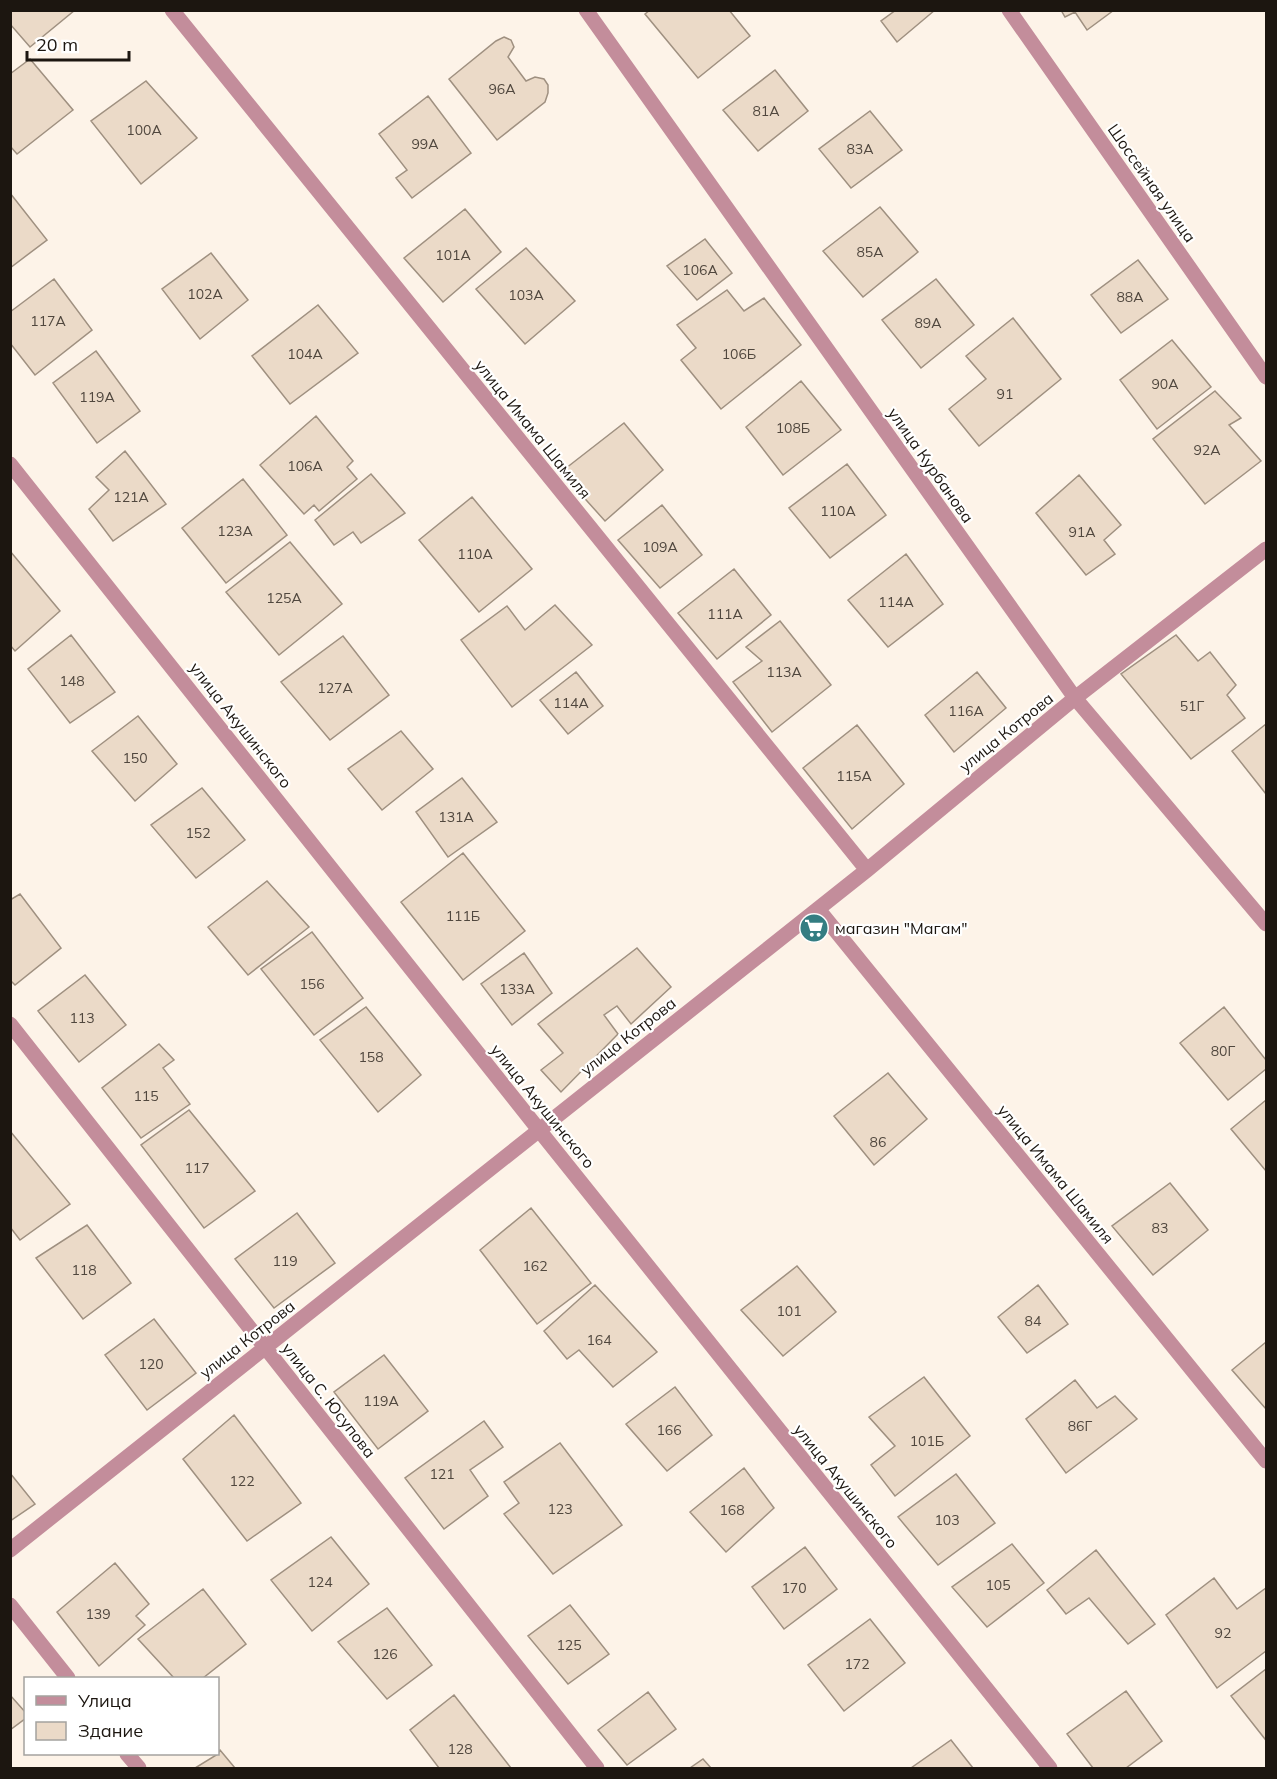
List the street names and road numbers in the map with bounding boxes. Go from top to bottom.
street label: Шоссейная улица [1104,120,1200,246]
street label: улица Имама Шамиля [471,355,595,503]
street label: улица Курбанова [884,404,978,526]
street label: улица Акушинского [186,658,296,792]
street label: улица Котрова [955,688,1057,776]
street label: улица Котрова [576,993,680,1079]
street label: улица Акушинского [487,1040,599,1172]
street label: улица Имама Шамиля [994,1100,1118,1248]
street label: улица Котрова [195,1296,299,1382]
street label: улица С. Юсупова [278,1338,380,1462]
street label: улица Акушинского [790,1420,902,1552]

